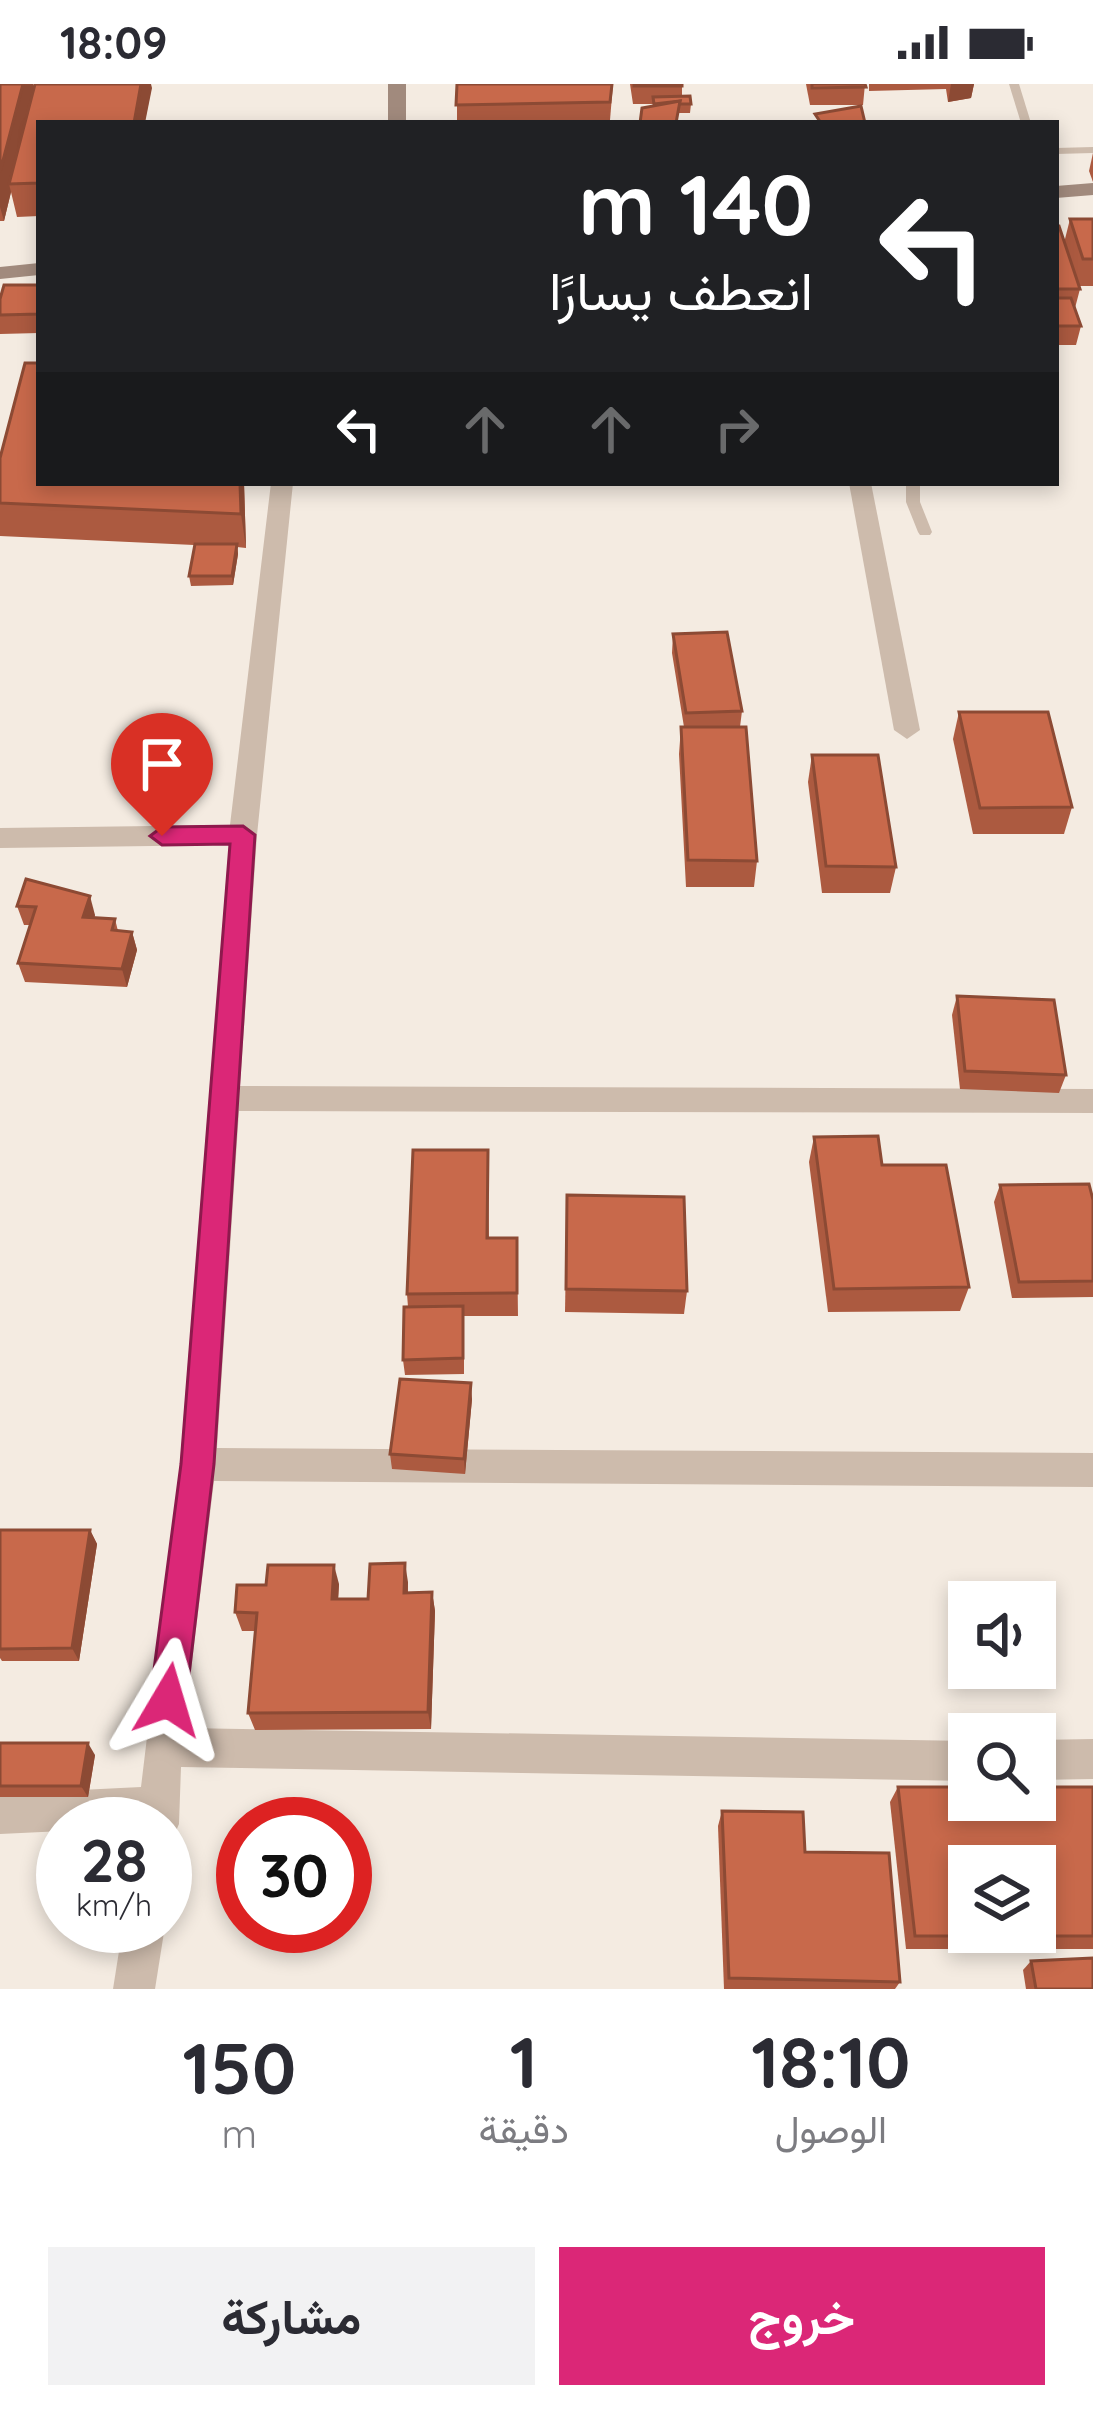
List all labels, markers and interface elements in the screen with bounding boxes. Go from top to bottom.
text: 18:09 [60,14,168,70]
text: 140 m [578,151,813,256]
icon: left [855,168,1011,324]
text: انعطف يسارًا [549,256,813,324]
icon: left [326,396,392,462]
icon: ahead [452,396,518,462]
icon: ahead [578,396,644,462]
icon: right [704,396,770,462]
pin [111,713,213,836]
icon: arrive [129,731,195,797]
map controls [948,1581,1056,1953]
button: sound [948,1581,1056,1689]
position arrow [105,1637,231,1763]
button: search [948,1713,1056,1821]
speed limit sign: 30 [216,1797,372,1953]
text: 28 [80,1822,148,1897]
button: layers [948,1845,1056,1953]
text: km/h [76,1886,152,1924]
text: 1 [510,2016,538,2106]
text: 18:10 [751,2016,911,2106]
text: 150 [182,2022,296,2112]
text: دقيقة [479,2104,569,2153]
text: الوصول [775,2104,887,2153]
text: m [221,2109,257,2158]
button: مشاركة [48,2247,535,2385]
button: خروج [559,2247,1045,2385]

